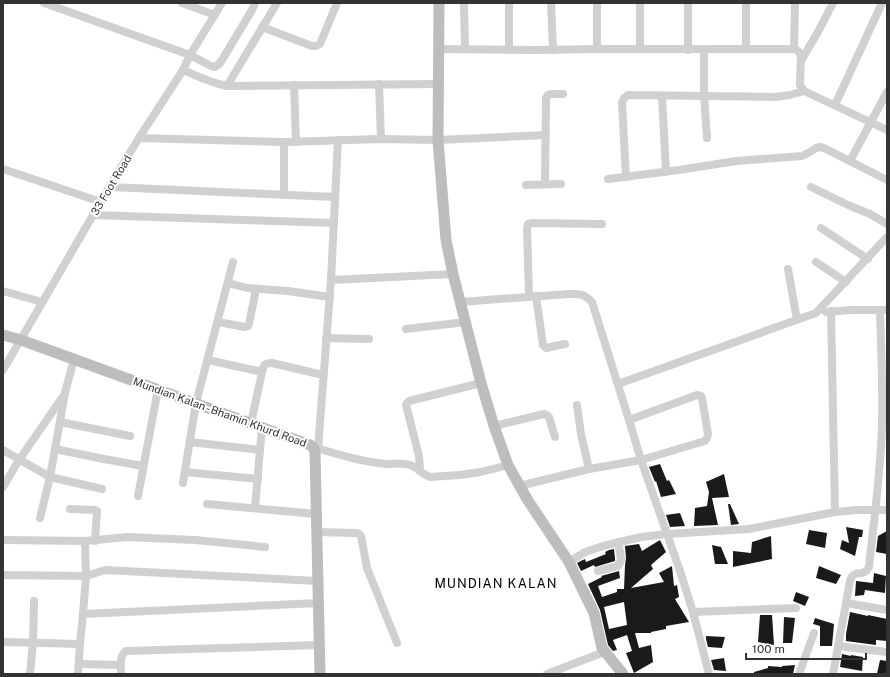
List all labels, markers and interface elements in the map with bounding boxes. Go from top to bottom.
street label: 33 Foot Road [88,153,134,217]
street label: Mundian Kalan - Bhamin Khurd Road [132,375,308,449]
district label: MUNDIAN KALAN [434,576,558,591]
scale bar [746,635,866,661]
text: 100 m [752,642,785,656]

